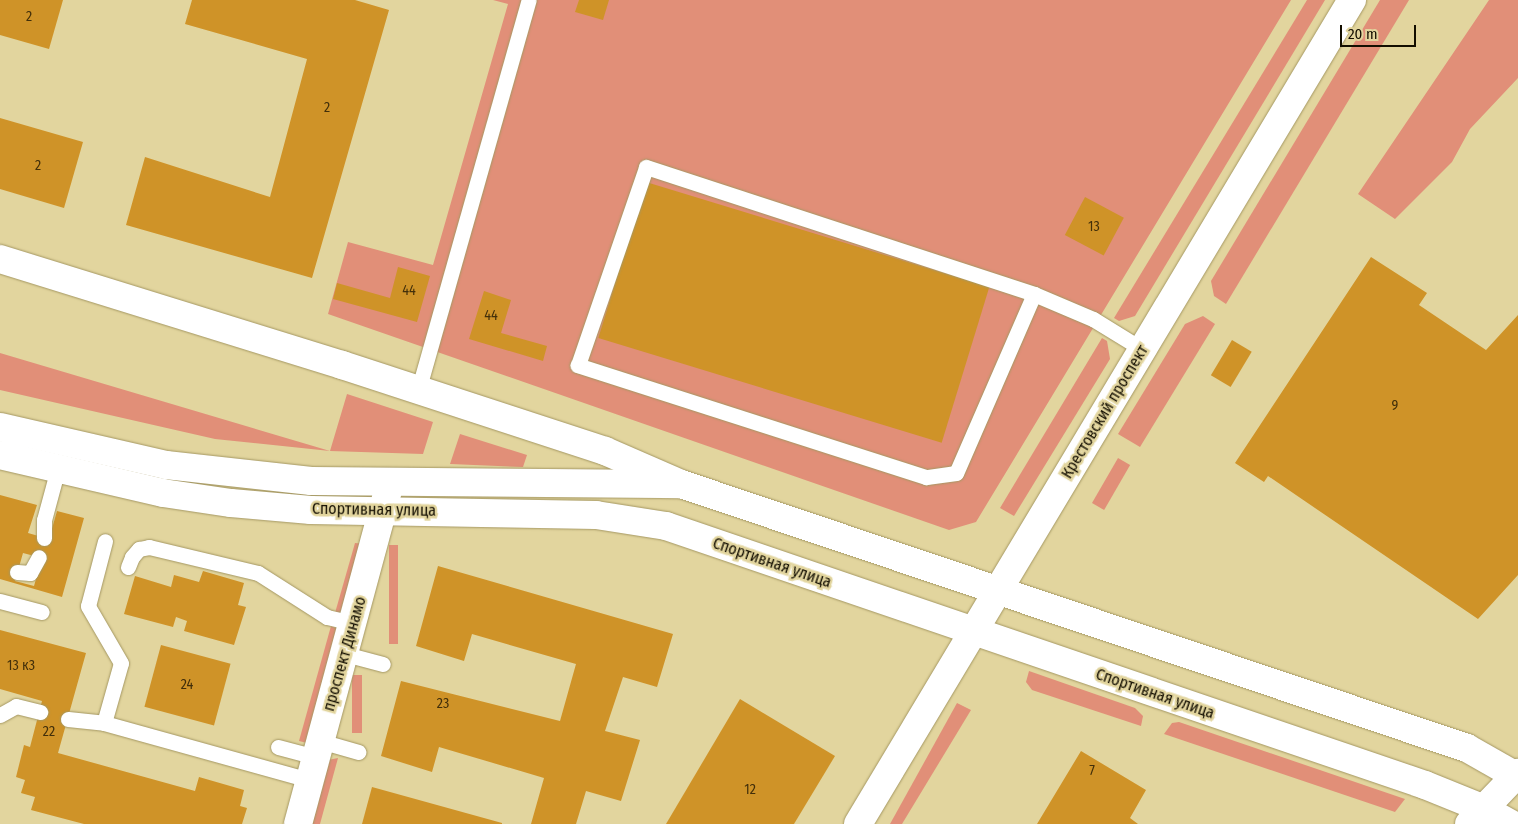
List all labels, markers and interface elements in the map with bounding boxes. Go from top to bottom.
house number: 2 [26,9,32,25]
scale bar [1343,15,1419,47]
text: 20 m [1348,25,1378,43]
house number: 2 [324,100,330,116]
house number: 2 [35,158,41,174]
house number: 13 [1088,219,1100,235]
house number: 44 [402,283,416,299]
house number: 44 [484,308,498,324]
street label: Крестовский проспект [1058,342,1152,482]
house number: 9 [1392,398,1398,414]
street label: Спортивная улица [312,499,436,521]
street label: Спортивная улица [710,534,834,592]
street label: проспект Динамо [319,594,371,714]
house number: 13 к3 [7,658,35,674]
street label: Спортивная улица [1093,665,1217,723]
house number: 24 [181,677,193,693]
house number: 23 [437,696,449,712]
house number: 22 [43,724,55,740]
house number: 7 [1089,763,1095,779]
house number: 12 [744,782,756,798]

